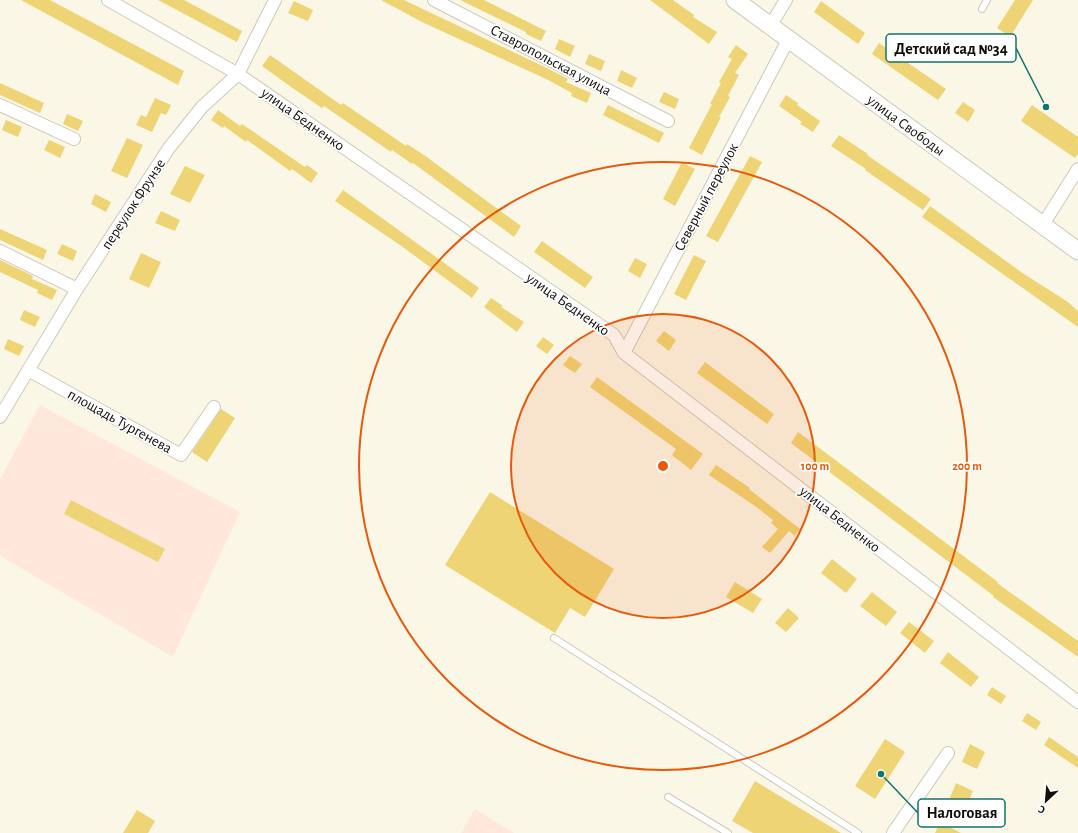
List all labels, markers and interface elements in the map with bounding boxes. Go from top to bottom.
street label: Ставропольская улица [488,22,614,99]
callout: Детский сад №34 [886,34,1016,62]
text: Детский сад №34 [894,41,1008,57]
street label: улица Бедненко [258,85,347,154]
street label: улица Свободы [863,92,947,159]
street label: Северный переулок [672,141,741,254]
street label: переулок Фрунзе [99,156,168,252]
street label: улица Бедненко [523,270,612,339]
street label: площадь Тургенева [65,387,174,456]
centre of rings [656,459,670,473]
text: 100 m [801,460,829,472]
text: 200 m [952,460,982,472]
street label: улица Бедненко [796,483,883,555]
north arrow [1026,781,1066,821]
callout: Налоговая [918,799,1005,827]
text: С [1037,803,1047,816]
text: Налоговая [927,805,997,821]

